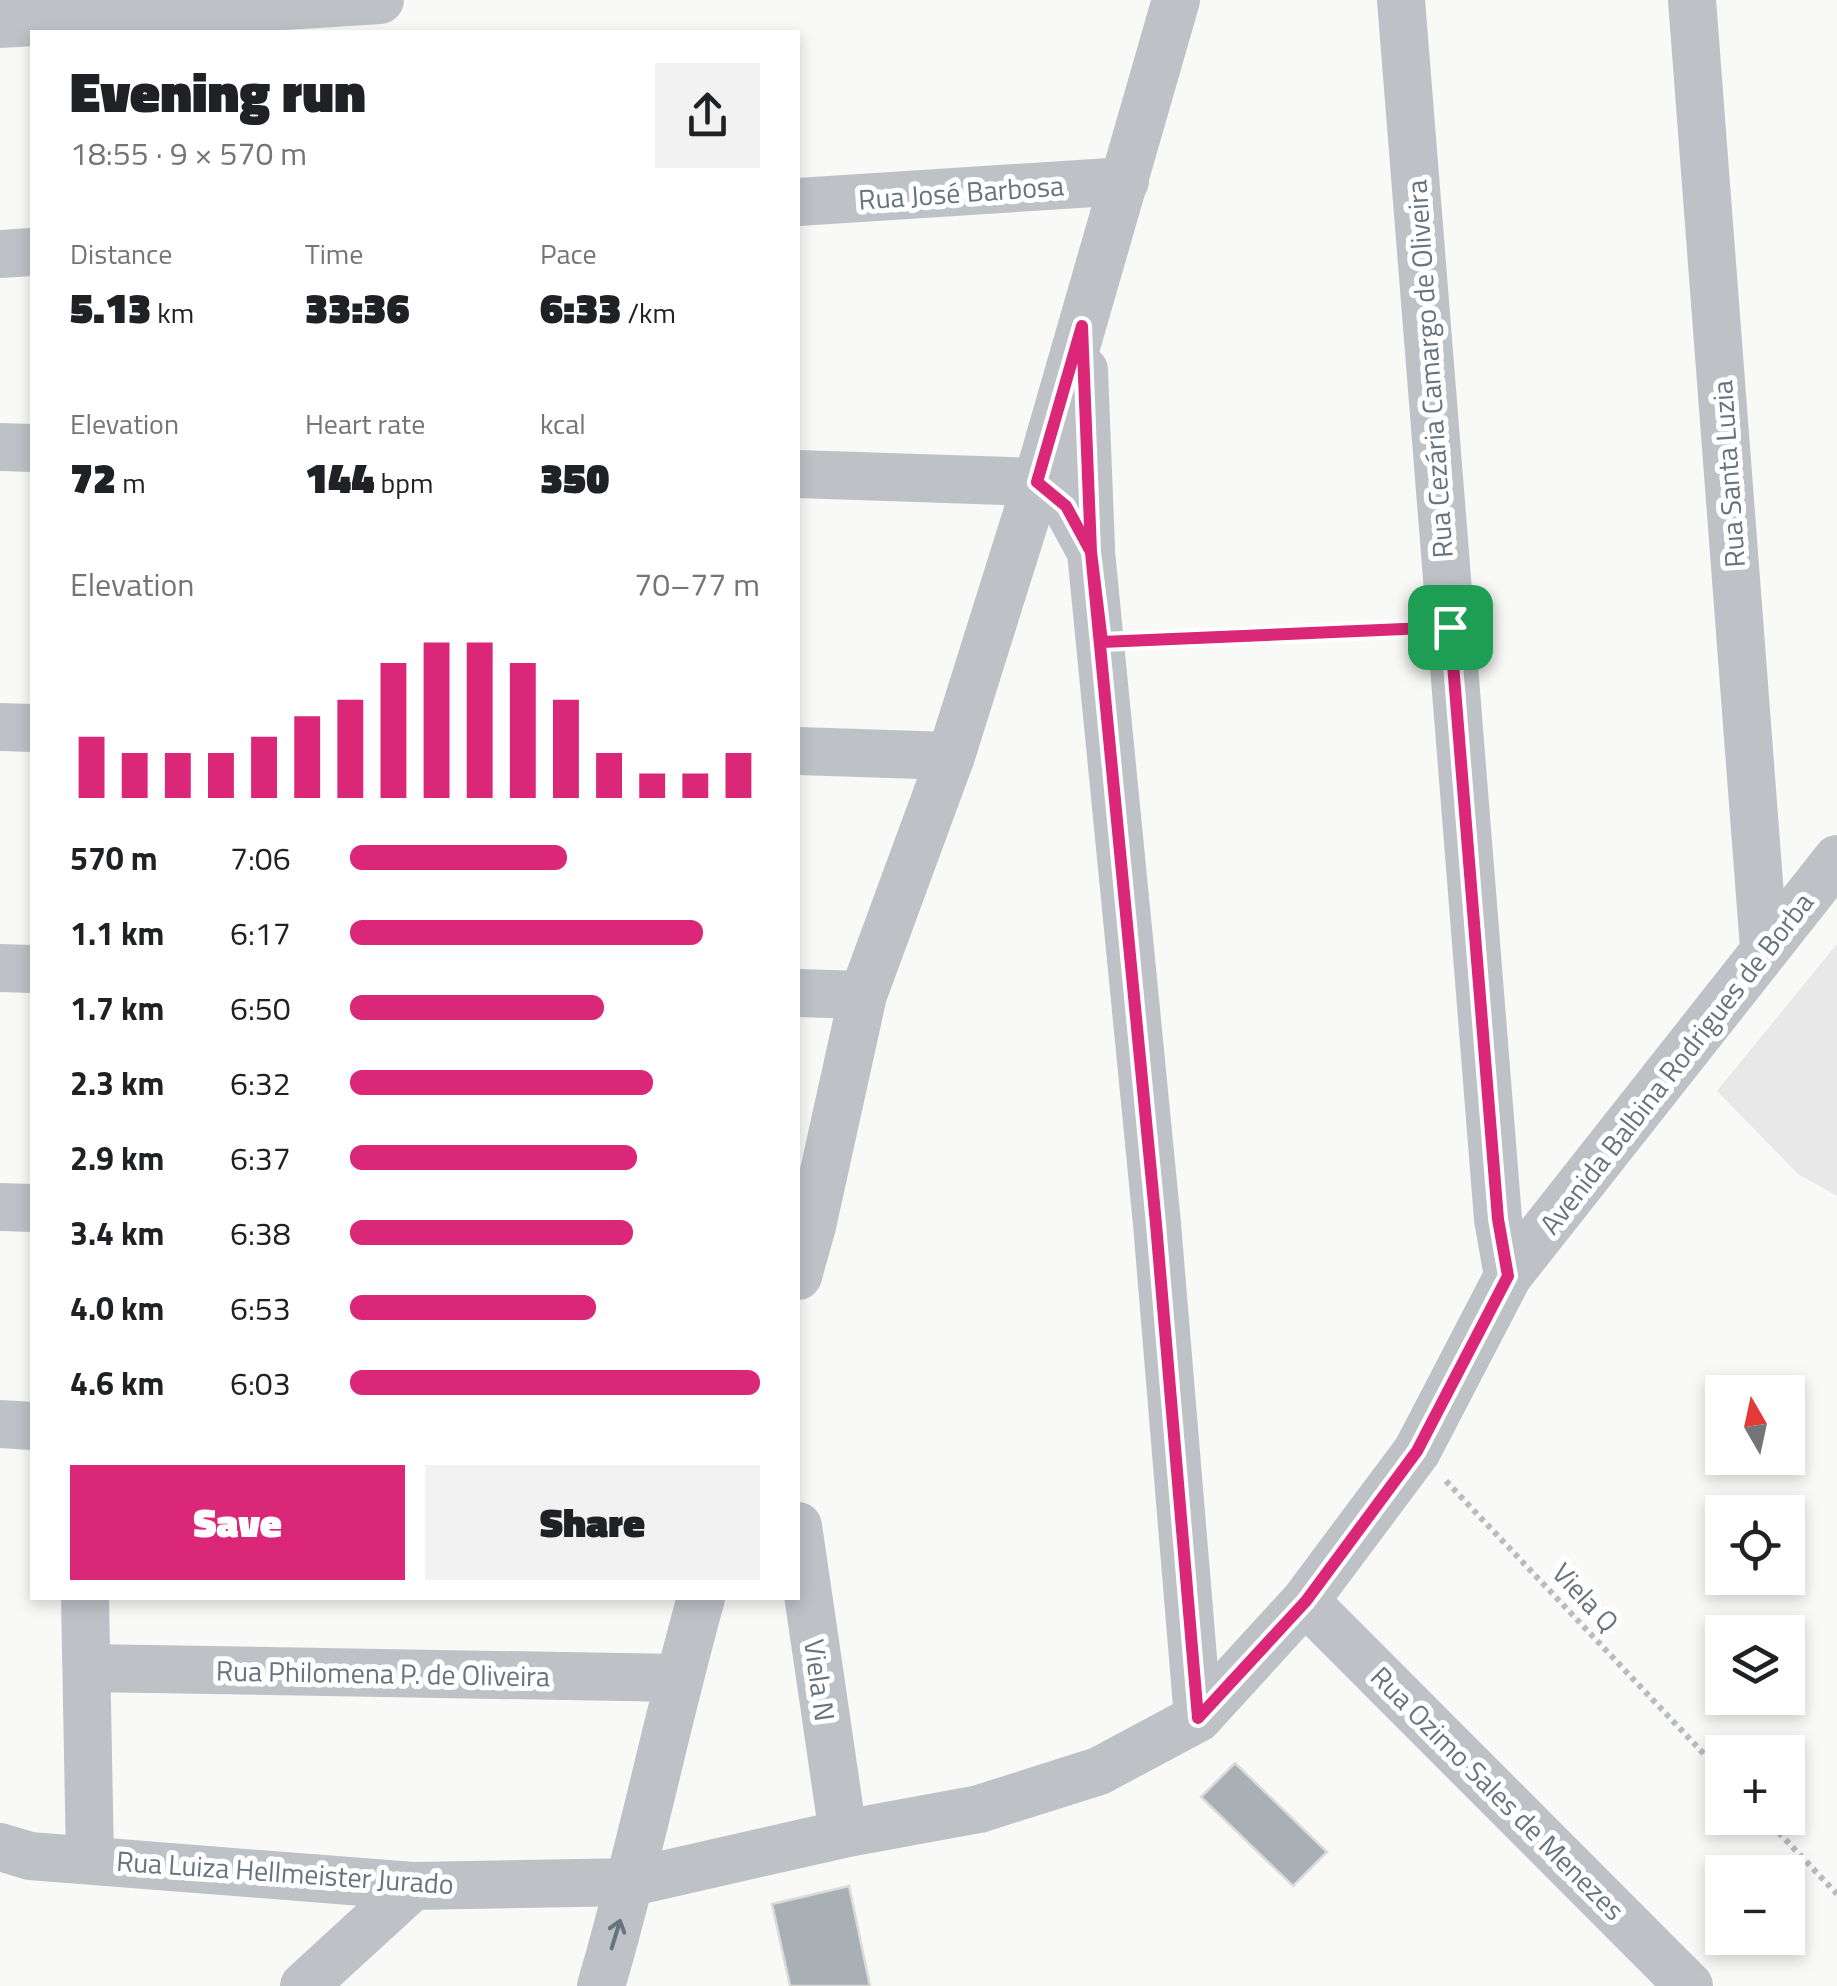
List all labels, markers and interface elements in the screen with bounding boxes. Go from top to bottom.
text: Evening run [70,50,366,133]
button: share [655,63,760,168]
text: 18:55 · 9 × 570 m [70,129,307,177]
street label: Rua José Barbosa [857,163,1065,221]
street label: Rua Cezária Camargo de Oliveira [1394,178,1464,560]
text: Distance [70,232,172,275]
text: Time [305,232,363,275]
text: Pace [540,232,597,275]
text: 5.13 [70,275,151,339]
text: 33:36 [305,275,410,339]
text: 6:33 [540,275,621,339]
text: km [151,291,194,334]
text: /km [621,291,676,334]
street label: Rua Santa Luzia [1700,379,1756,569]
text: Elevation [70,402,179,445]
text: Heart rate [305,402,425,445]
text: kcal [540,402,586,445]
text: 72 [70,445,116,509]
text: 144 [305,445,374,509]
text: 350 [540,445,609,509]
text: m [116,461,146,504]
text: bpm [374,461,433,504]
text: Elevation [70,560,194,608]
text: 70–77 m [634,560,760,608]
pin [1408,585,1493,670]
icon: arrive [1423,600,1478,655]
text: 570 m [70,834,158,882]
text: 7:06 [230,834,291,882]
street label: Avenida Balbina Rodrigues de Borba [1528,883,1824,1243]
text: 1.1 km [70,909,164,957]
text: 6:17 [230,909,291,957]
text: 1.7 km [70,984,164,1032]
text: 6:50 [230,984,291,1032]
text: 2.3 km [70,1059,164,1107]
text: 6:32 [230,1059,291,1107]
text: 2.9 km [70,1134,164,1182]
text: 6:37 [230,1134,291,1182]
text: 3.4 km [70,1209,164,1257]
text: 6:38 [230,1209,291,1257]
text: 4.0 km [70,1284,164,1332]
text: 6:53 [230,1284,291,1332]
text: 4.6 km [70,1359,164,1407]
text: 6:03 [230,1359,291,1407]
north arrow [1705,1375,1805,1475]
map controls [1705,1375,1805,1955]
button: Save [70,1465,405,1580]
button: Share [425,1465,760,1580]
button: locate [1705,1495,1805,1595]
street label: Viela Q [1542,1552,1630,1642]
button: layers [1705,1615,1805,1715]
street label: Viela N [793,1636,847,1724]
street label: Rua Philomena P. de Oliveira [216,1649,550,1697]
street label: Rua Ozimo Sales de Menezes [1361,1656,1635,1930]
button: + [1705,1735,1805,1835]
street label: Rua Luiza Hellmeister Jurado [115,1839,455,1905]
button: − [1705,1855,1805,1955]
one-way arrow [608,1919,626,1950]

